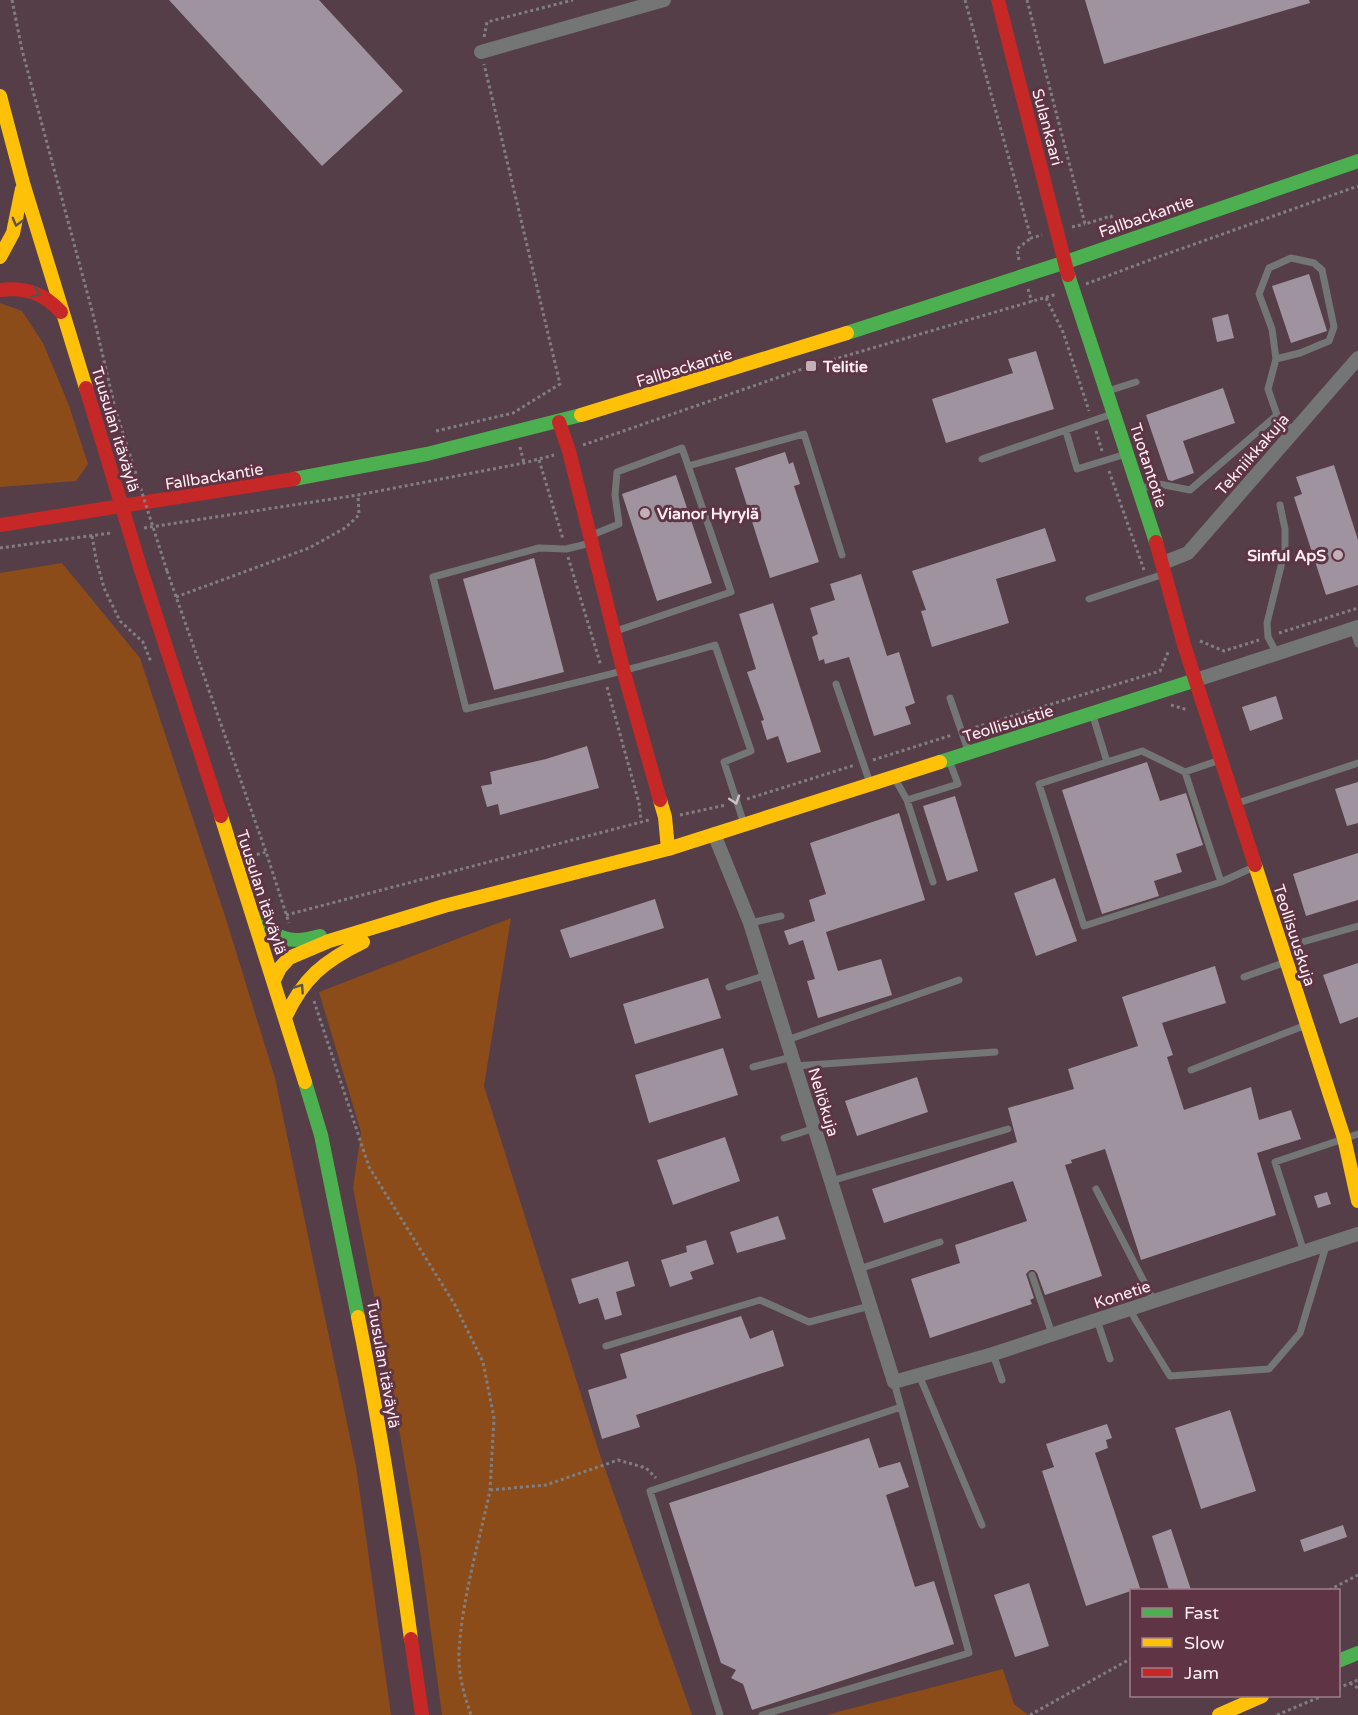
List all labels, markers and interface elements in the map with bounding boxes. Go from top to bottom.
street label: Sulankaari [1027,87,1067,168]
street label: Fallbackantie [1096,191,1197,243]
one-way arrow [12,216,24,227]
one-way arrow [30,286,41,299]
street label: Fallbackantie [634,344,735,392]
place label: Telitie [822,357,868,377]
marker: Telitie [804,359,818,373]
street label: Tuusulan itäväylä [86,364,144,495]
street label: Tekniikkakuja [1212,410,1294,500]
street label: Tuotantotie [1125,421,1171,510]
street label: Fallbackantie [164,459,265,495]
place label: Vianor Hyrylä [657,504,759,524]
marker: Vianor Hyrylä [638,506,652,520]
place label: Sinful ApS [1247,546,1326,566]
marker: Sinful ApS [1331,548,1345,562]
street label: Teollisuustie [961,701,1056,747]
one-way arrow [728,794,740,805]
street label: Tuusulan itäväylä [231,827,291,957]
street label: Teollisuuskuja [1268,882,1320,989]
one-way arrow [293,984,304,995]
street label: Neliökuja [803,1065,843,1139]
street label: Konetie [1091,1276,1153,1313]
street label: Tuusulan itäväylä [362,1298,404,1430]
legend [1130,1589,1340,1697]
text: Fast [1184,1602,1219,1624]
text: Slow [1184,1632,1225,1654]
text: Jam [1184,1662,1219,1684]

